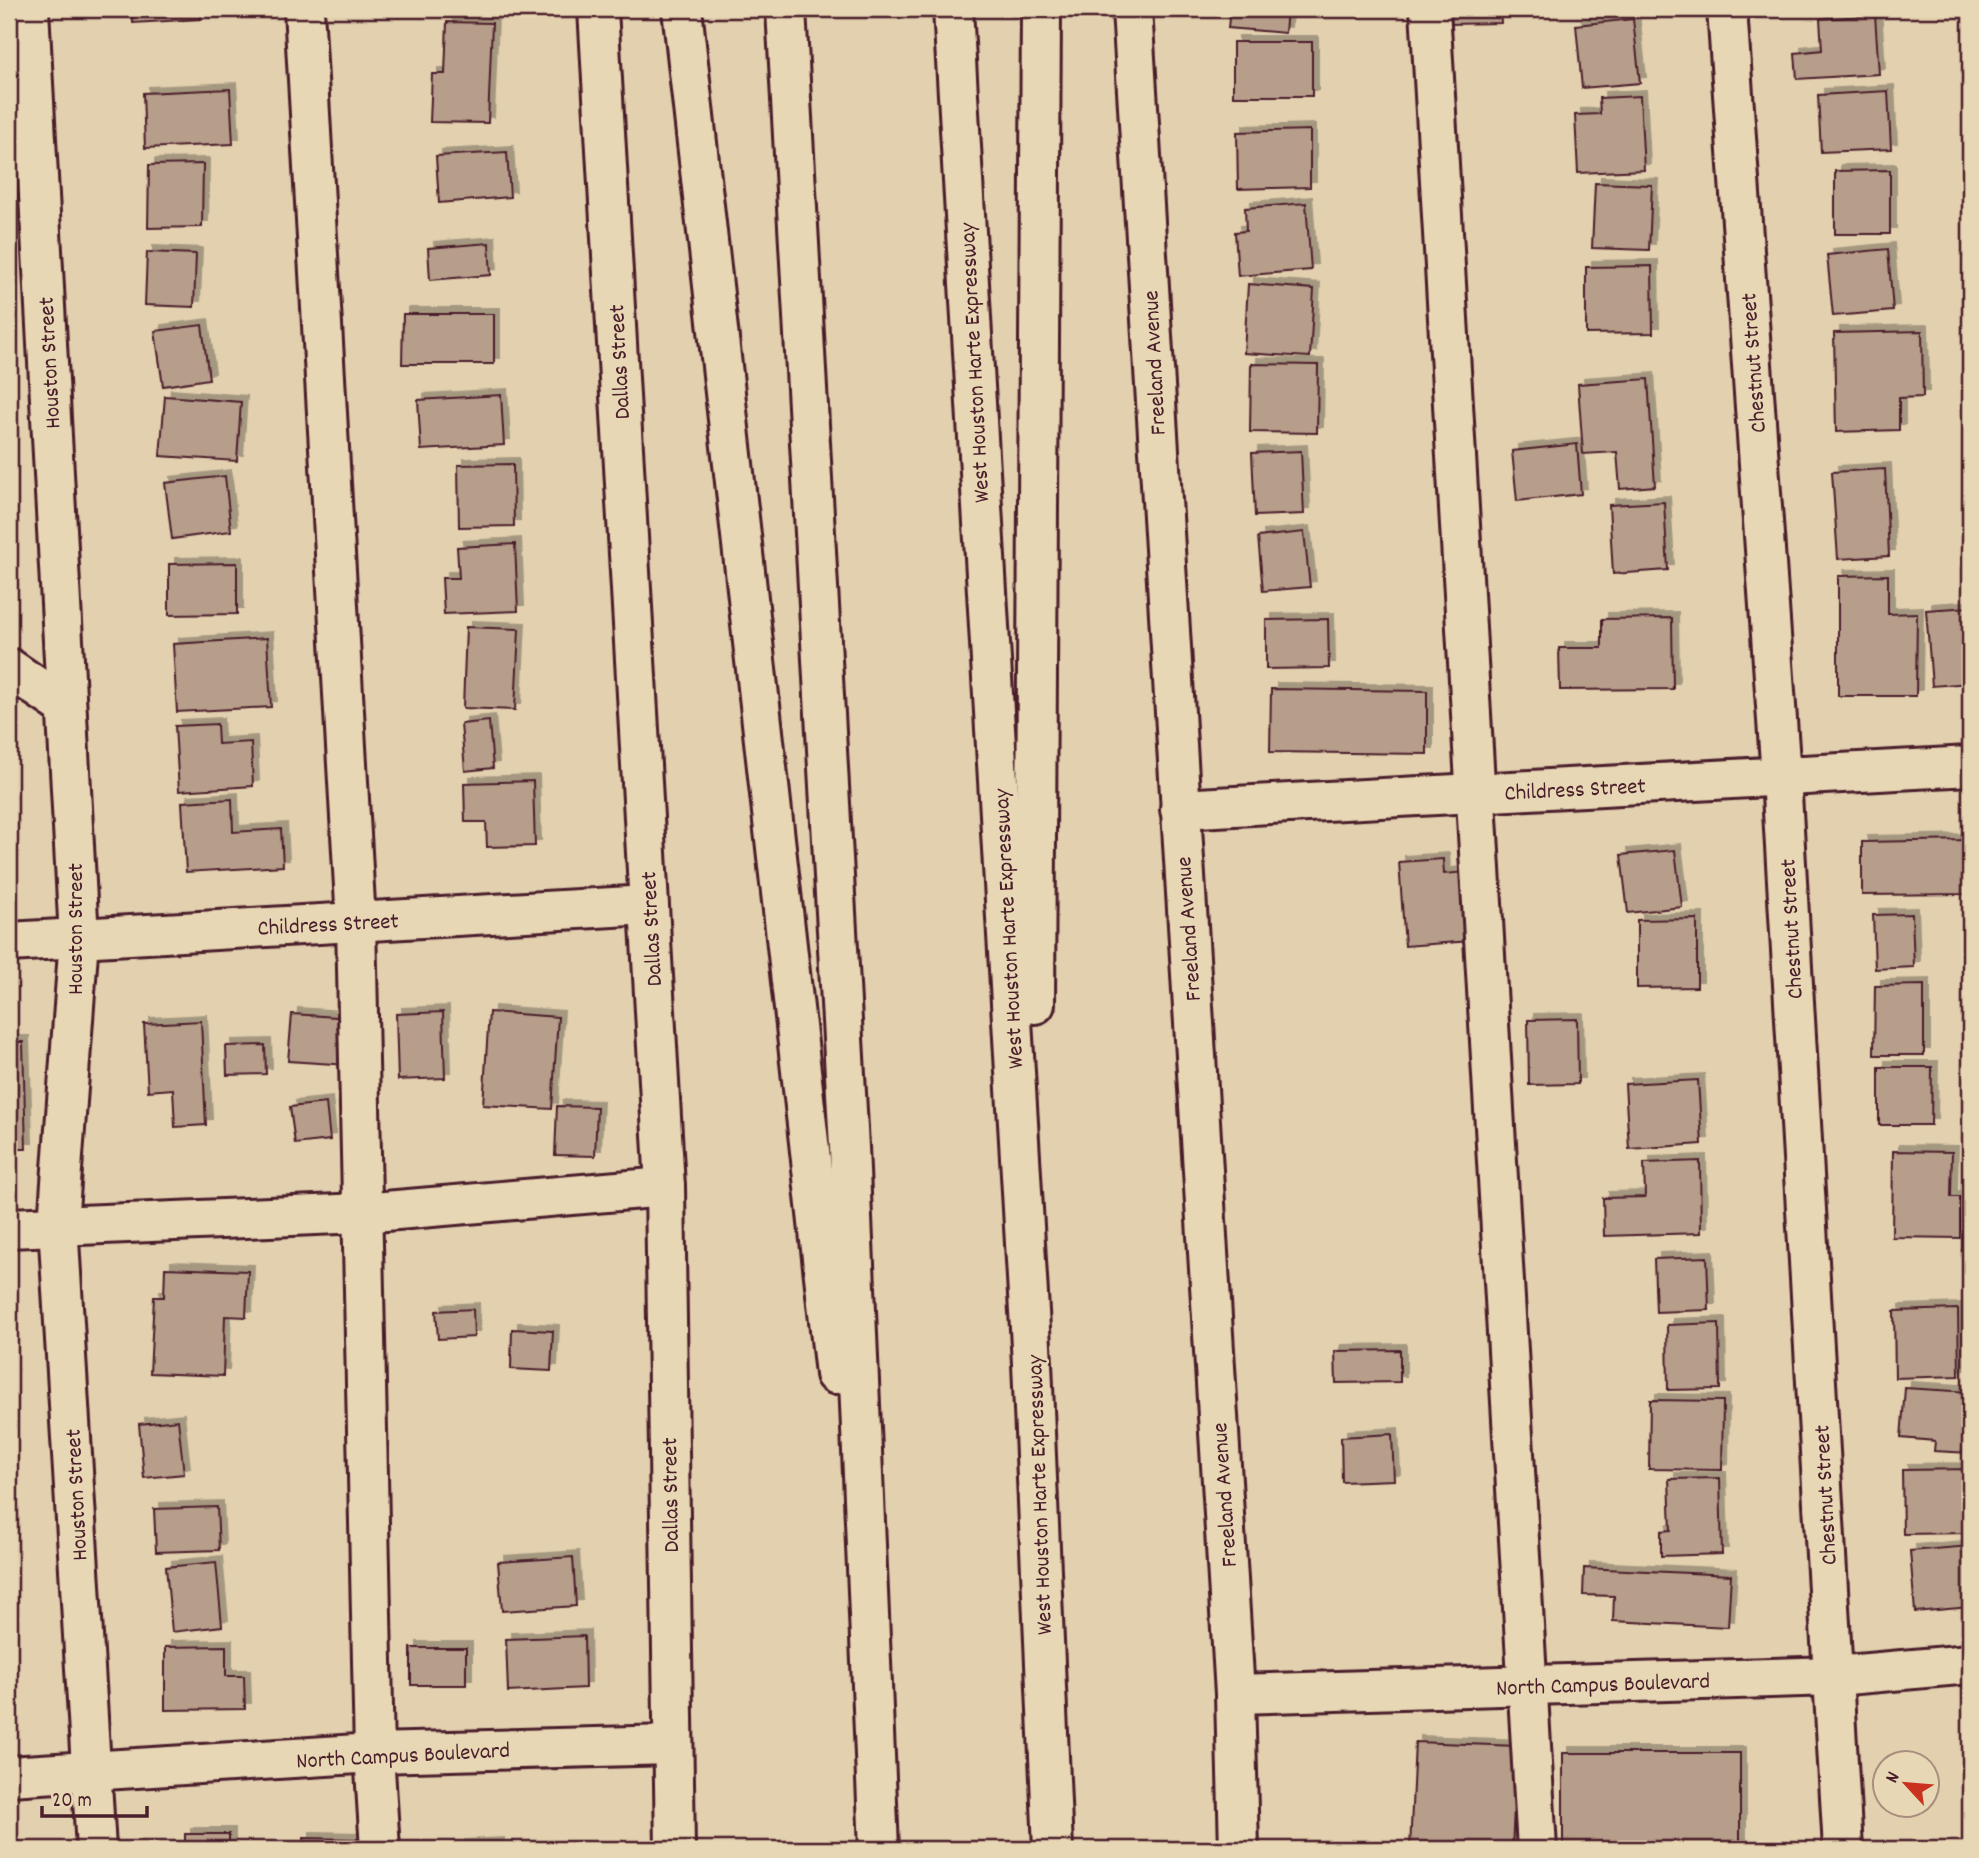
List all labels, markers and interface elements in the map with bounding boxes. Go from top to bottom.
street label: West Houston Harte Expressway [953,221,1000,504]
street label: Freeland Avenue [1136,290,1177,436]
street label: Chestnut Street [1734,292,1777,434]
street label: Houston Street [32,296,71,430]
street label: Dallas Street [602,303,641,420]
street label: Childress Street [1504,771,1647,812]
street label: West Houston Harte Expressway [987,787,1034,1070]
street label: Freeland Avenue [1169,855,1212,1002]
street label: Chestnut Street [1773,858,1814,1000]
street label: Houston Street [61,863,94,995]
street label: Dallas Street [634,870,673,987]
street label: Childress Street [257,906,400,947]
street label: West Houston Harte Expressway [1020,1353,1063,1636]
street label: Freeland Avenue [1205,1421,1248,1568]
street label: Chestnut Street [1807,1424,1848,1566]
street label: Houston Street [59,1428,98,1562]
street label: Dallas Street [655,1437,690,1553]
street label: North Campus Boulevard [1496,1666,1711,1707]
street label: North Campus Boulevard [295,1735,511,1780]
north arrow [1870,1750,1940,1820]
text: N [1880,1768,1908,1788]
scale bar [42,1774,147,1818]
text: 20 m [52,1787,92,1817]

